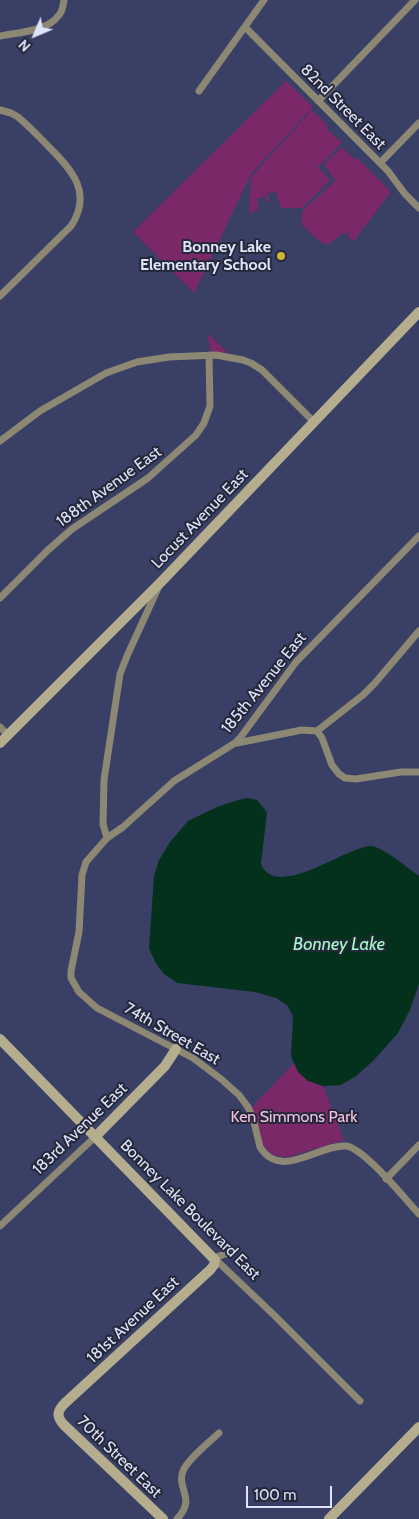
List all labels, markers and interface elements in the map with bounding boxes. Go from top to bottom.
north arrow [10,10,60,60]
text: N [15,36,34,55]
street label: 82nd Street East [296,60,390,154]
place label: Bonney Lake Elementary School [140,237,271,275]
marker: Bonney Lake Elementary School [275,250,287,262]
street label: 188th Avenue East [53,442,165,532]
street label: Locust Avenue East [148,465,252,573]
street label: 185th Avenue East [217,629,311,737]
water label: Bonney Lake [293,934,385,956]
street label: 74th Street East [121,999,223,1069]
street label: 183rd Avenue East [29,1079,131,1179]
park label: Ken Simmons Park [231,1107,357,1127]
street label: Bonney Lake Boulevard East [116,1136,264,1284]
street label: 181st Avenue East [83,1273,183,1367]
street label: 70th Street East [73,1412,165,1502]
scale bar [249,1476,335,1508]
text: 100 m [254,1486,296,1504]

